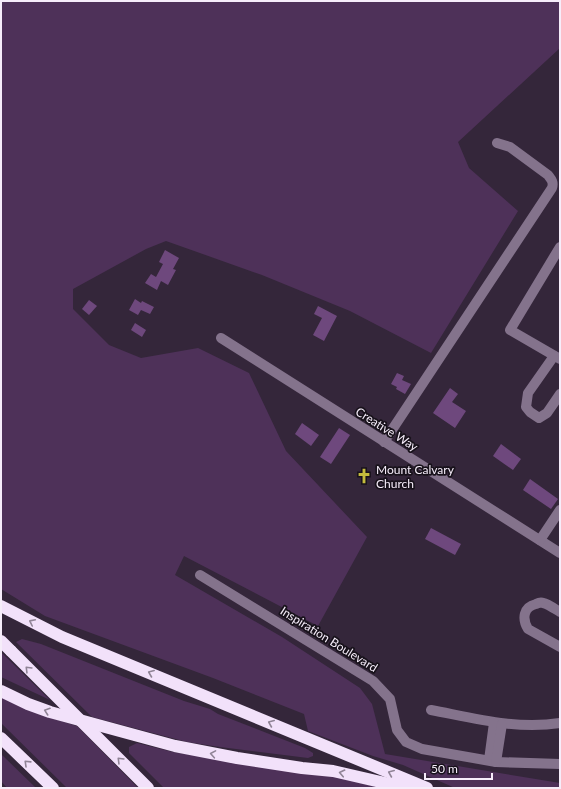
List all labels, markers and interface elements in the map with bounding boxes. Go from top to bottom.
street label: Creative Way [353,404,422,455]
place label: Mount Calvary Church [376,462,455,491]
church icon: Mount Calvary Church [355,467,373,485]
street label: Inspiration Boulevard [278,603,380,675]
one-way arrow [29,619,36,627]
one-way arrow [25,666,33,673]
one-way arrow [148,670,155,678]
one-way arrow [43,707,50,715]
one-way arrow [268,720,275,728]
one-way arrow [210,750,216,758]
scale bar [425,755,492,781]
one-way arrow [117,757,125,765]
one-way arrow [24,760,32,768]
text: 50 m [431,761,458,776]
one-way arrow [338,769,345,777]
one-way arrow [388,770,396,778]

